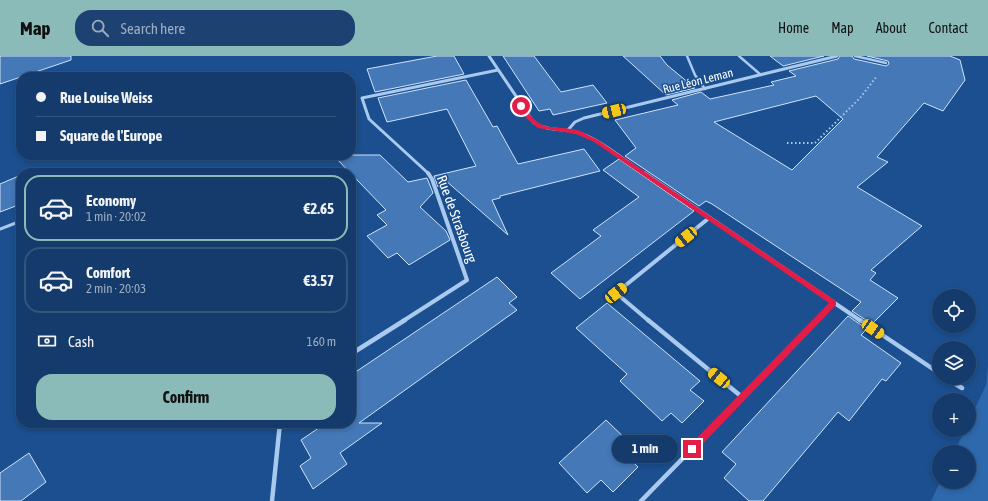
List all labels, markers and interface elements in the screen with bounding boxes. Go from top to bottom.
search box [75,10,355,46]
text: Map [20,17,51,39]
icon: search [89,17,111,39]
text: Search here [121,20,185,37]
text: Home [778,20,809,36]
text: Map [831,20,854,36]
text: About [876,20,907,36]
text: Contact [929,20,968,36]
street label: Rue Léon Leman [661,65,735,97]
text: Rue Louise Weiss [60,89,153,106]
route start [512,97,530,115]
car [601,102,627,120]
text: Square de l'Europe [60,127,162,144]
street label: Rue de Strasbourg [434,173,480,265]
icon: car [38,190,74,226]
text: Economy [86,192,136,209]
text: €2.65 [303,200,334,217]
text: 1 min · 20:02 [86,209,146,224]
car [673,225,699,249]
icon: car [38,262,74,298]
text: Comfort [86,264,130,281]
text: €3.57 [303,272,334,289]
text: 2 min · 20:03 [86,281,146,296]
car [603,281,629,305]
map controls [932,289,976,489]
button: locate [932,289,976,333]
car [860,317,886,341]
icon: cash [36,330,58,352]
text: Cash [68,333,94,350]
text: 160 m [307,334,336,349]
button: layers [932,341,976,385]
car [706,366,732,390]
button: Confirm [36,374,336,420]
button: + [932,393,976,437]
callout: 1 min [612,435,678,463]
route end [683,440,701,458]
text: 1 min [632,441,658,456]
button: − [932,445,976,489]

